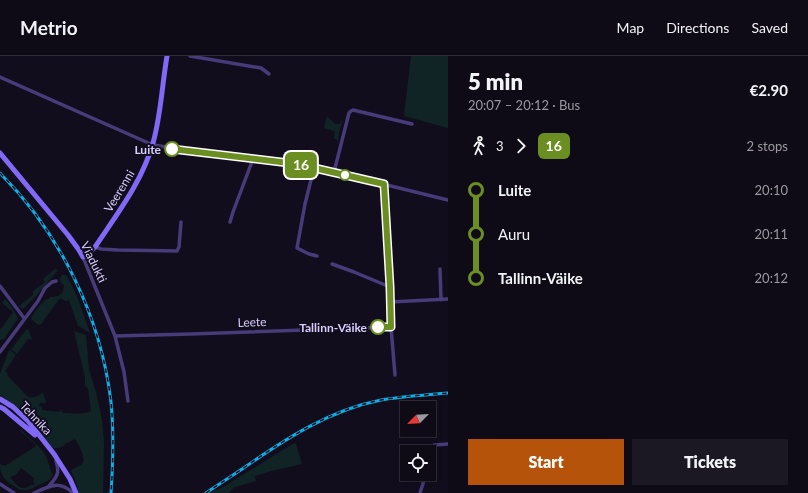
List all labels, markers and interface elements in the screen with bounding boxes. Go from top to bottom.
text: Metrio [20,16,78,39]
text: Map [617,19,644,36]
text: Directions [666,19,729,36]
text: Saved [751,19,788,36]
text: 5 min [468,68,523,95]
text: €2.90 [750,81,788,99]
text: 20:07 – 20:12 · Bus [468,97,580,113]
icon: walk [468,135,490,157]
icon: forward [510,135,532,157]
text: 16 [546,137,562,154]
text: 3 [496,138,504,154]
text: 2 stops [747,138,788,154]
marker: Luite [164,141,180,157]
place label: Luite [134,142,162,157]
line badge: 16 [283,152,319,178]
text: 16 [293,156,309,173]
street label: Veerenni [101,167,137,215]
unlabelled marker [339,169,351,181]
text: Luite [498,181,531,199]
text: 20:10 [755,182,788,198]
text: Auru [498,225,530,243]
text: 20:11 [755,226,788,242]
street label: Viadukti [78,239,110,285]
text: Tallinn-Väike [498,269,583,287]
text: 20:12 [755,270,788,286]
street label: Leete [237,314,267,330]
marker: Tallinn-Väike [370,319,386,335]
place label: Tallinn-Väike [299,320,368,335]
street label: Tehnika [17,398,55,438]
north arrow [400,401,436,437]
map controls [400,401,436,481]
button: Start [468,439,624,485]
button: Tickets [632,439,788,485]
button: locate [400,445,436,481]

